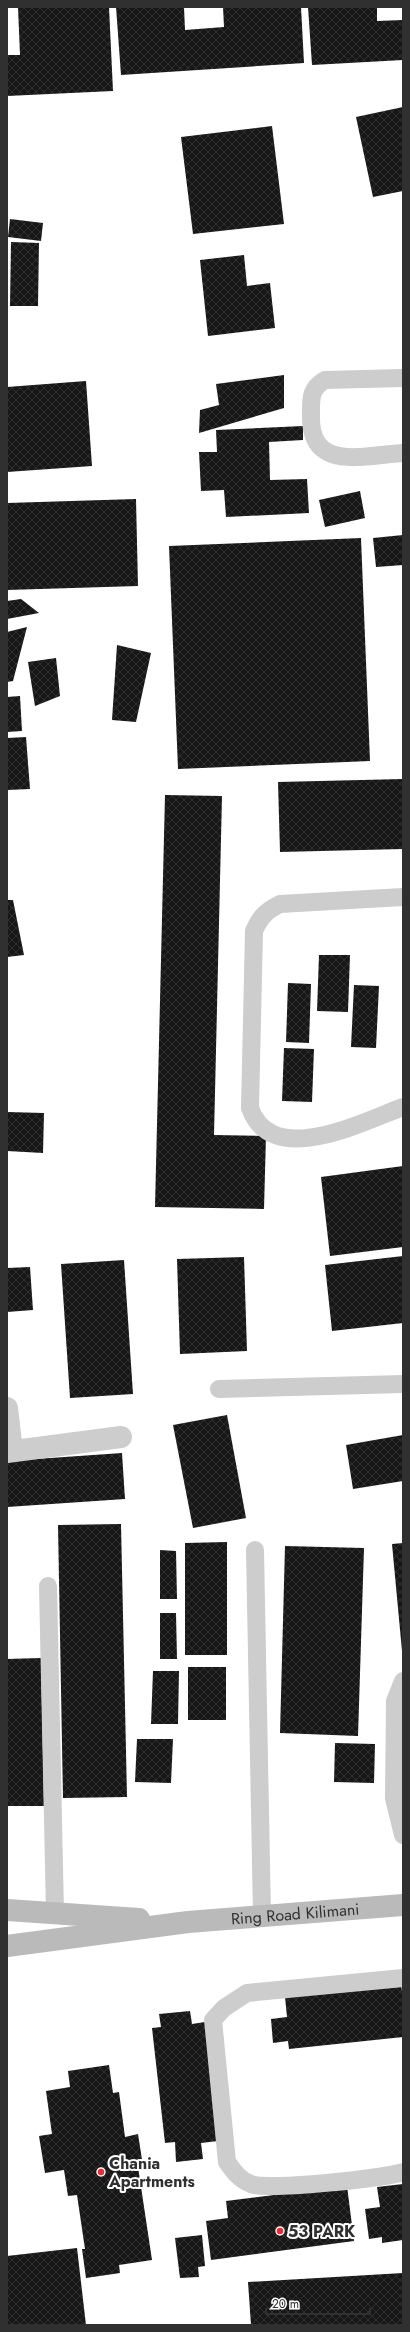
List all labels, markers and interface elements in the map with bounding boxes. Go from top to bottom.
street label: Ring Road Kilimani [230,1897,360,1930]
place label: Chania Apartments [108,2152,195,2193]
marker: Chania Apartments [96,2167,106,2177]
place label: 53 PARK [288,2220,356,2243]
marker: 53 PARK [275,2226,285,2236]
scale bar [266,2290,370,2316]
text: 20 m [272,2295,299,2313]

